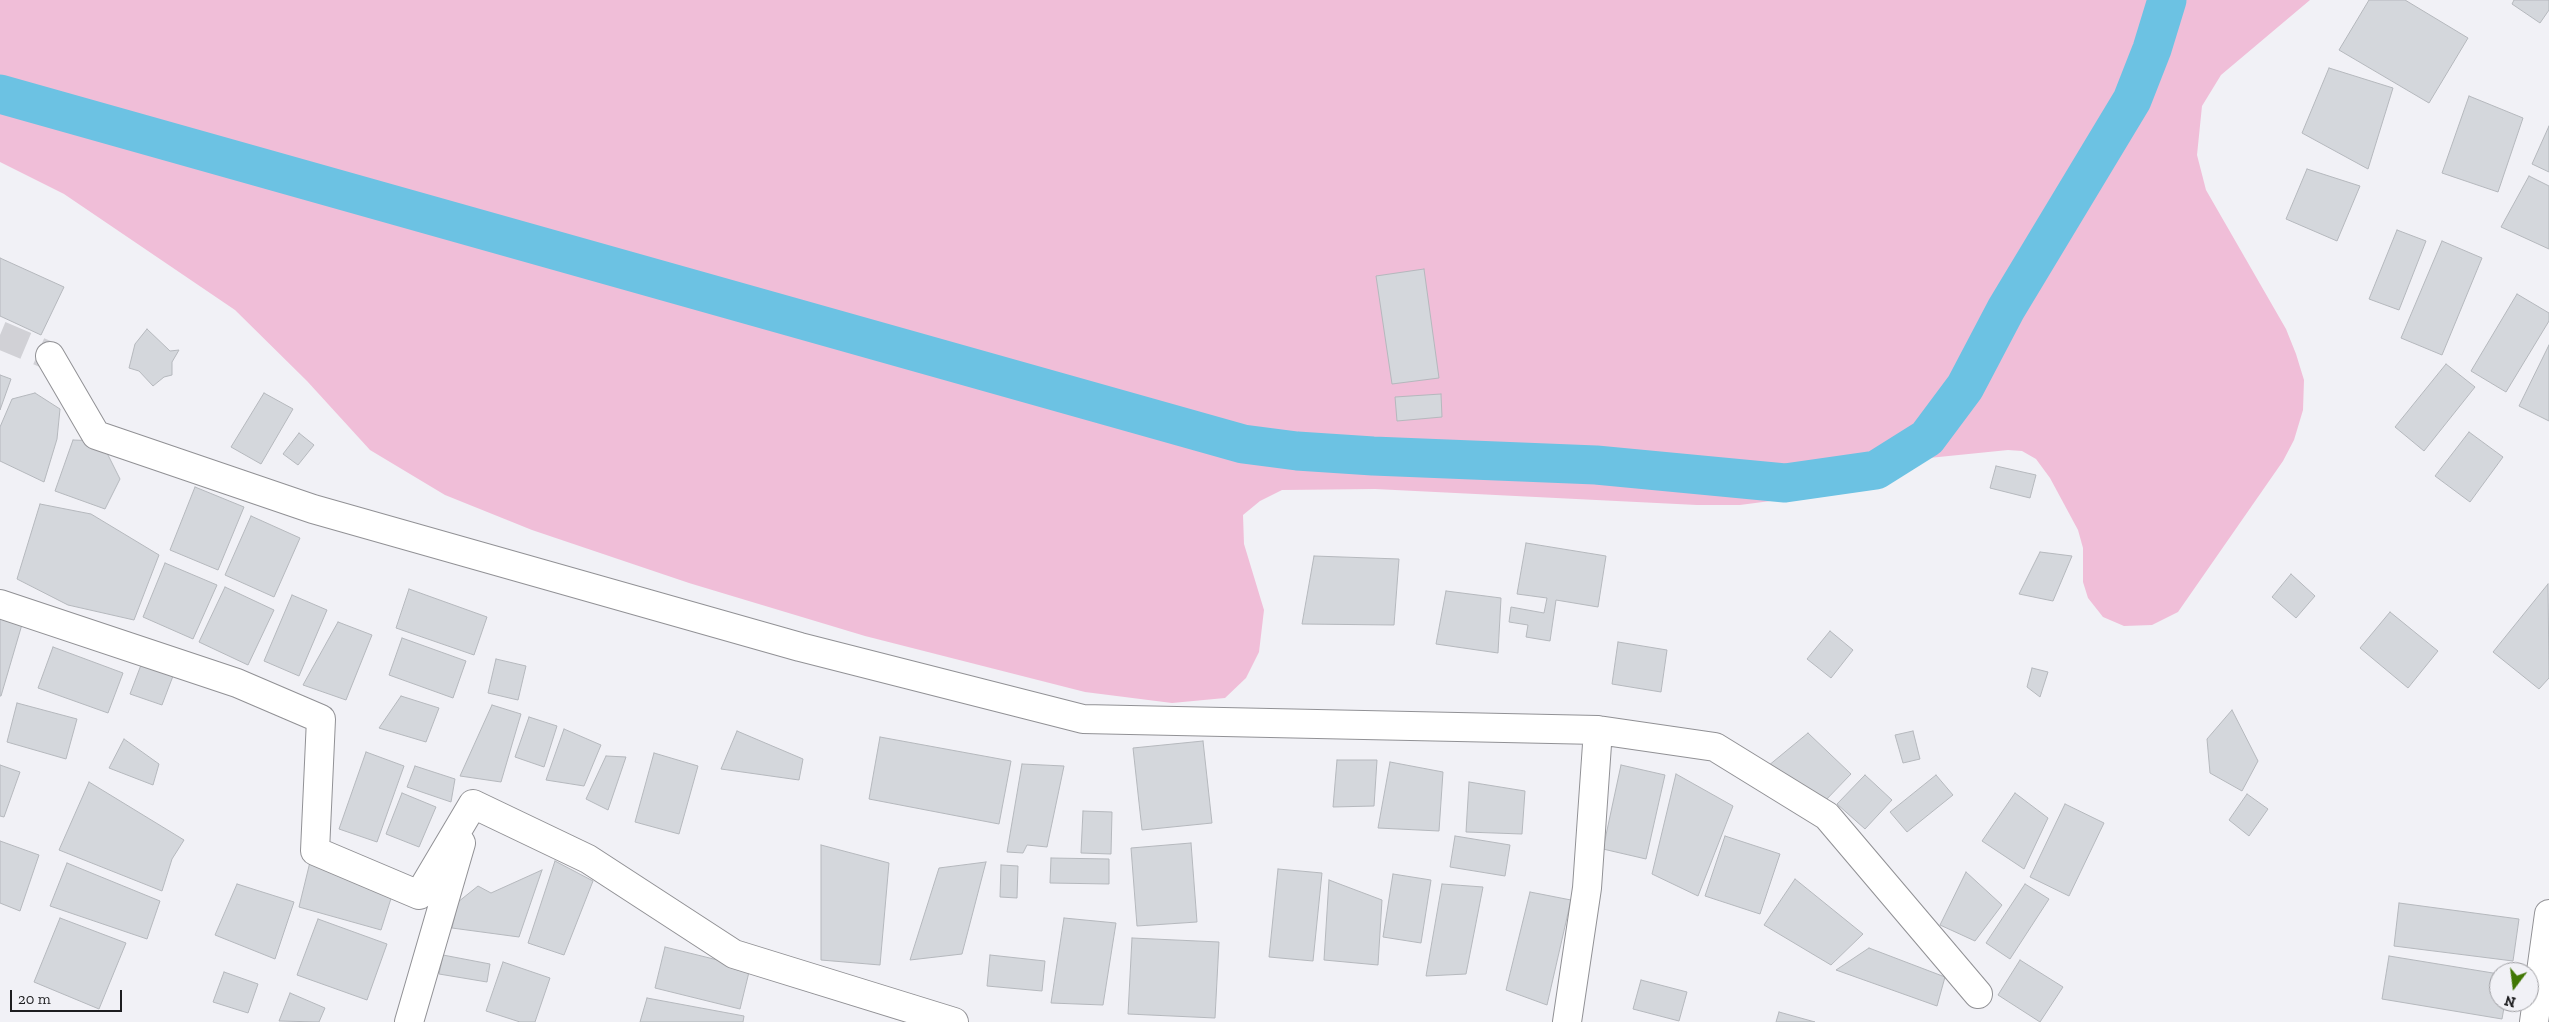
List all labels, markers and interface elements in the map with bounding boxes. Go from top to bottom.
north arrow [2489,962,2539,1012]
scale bar [12,980,125,1012]
text: 20 m [18,990,51,1008]
text: N [2503,991,2518,1011]

